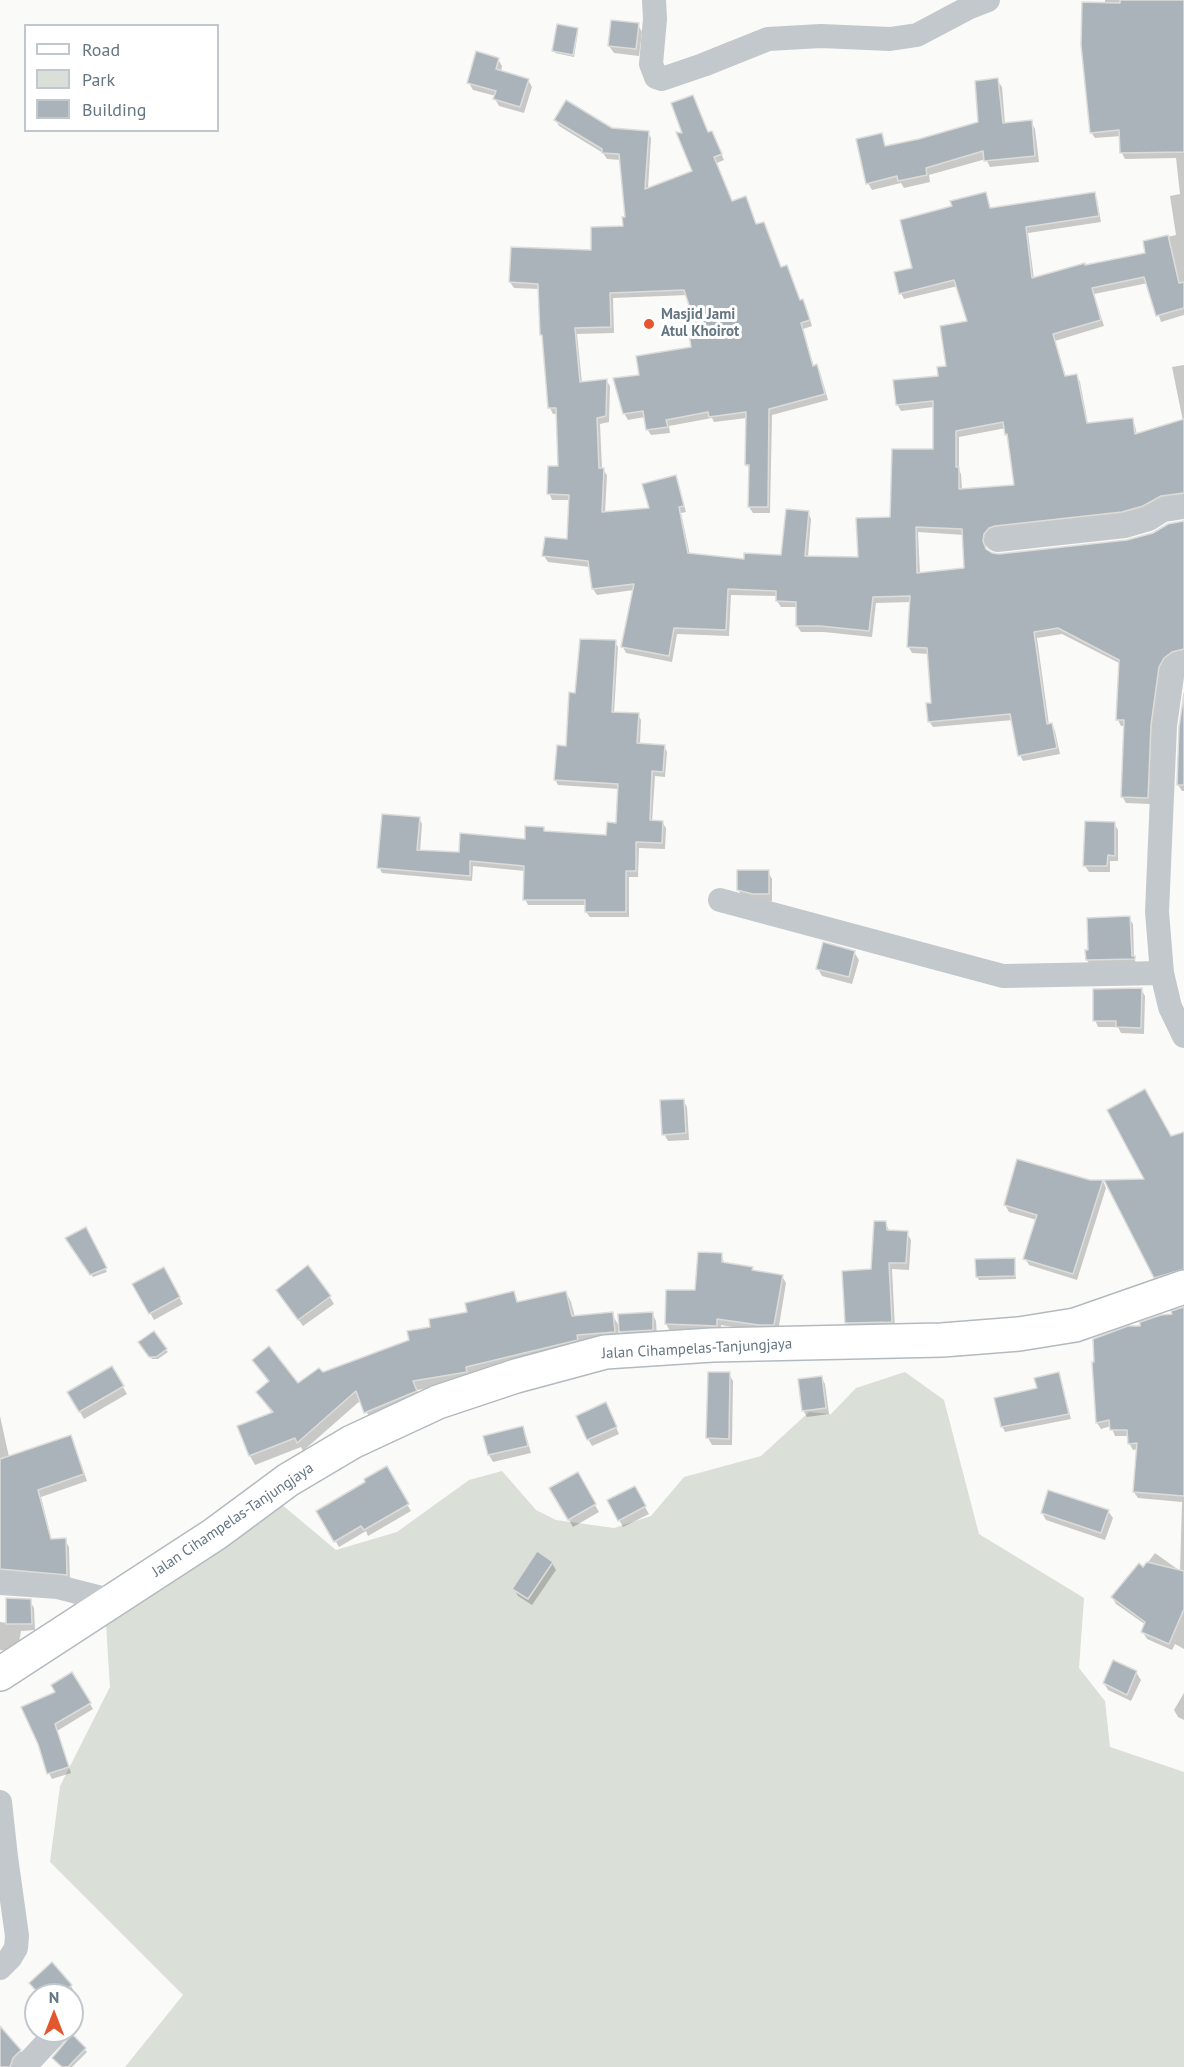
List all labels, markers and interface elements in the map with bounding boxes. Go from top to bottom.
legend [24,24,219,132]
text: Road [82,38,120,61]
text: Park [82,68,115,91]
text: Building [82,98,146,121]
place label: Masjid Jami Atul Khoirot [661,306,739,341]
marker: Masjid Jami Atul Khoirot [642,317,656,331]
street label: Jalan Cihampelas-Tanjungjaya [601,1335,793,1363]
street label: Jalan Cihampelas-Tanjungjaya [149,1459,317,1581]
north arrow [24,1983,84,2043]
text: N [49,1987,59,2007]

